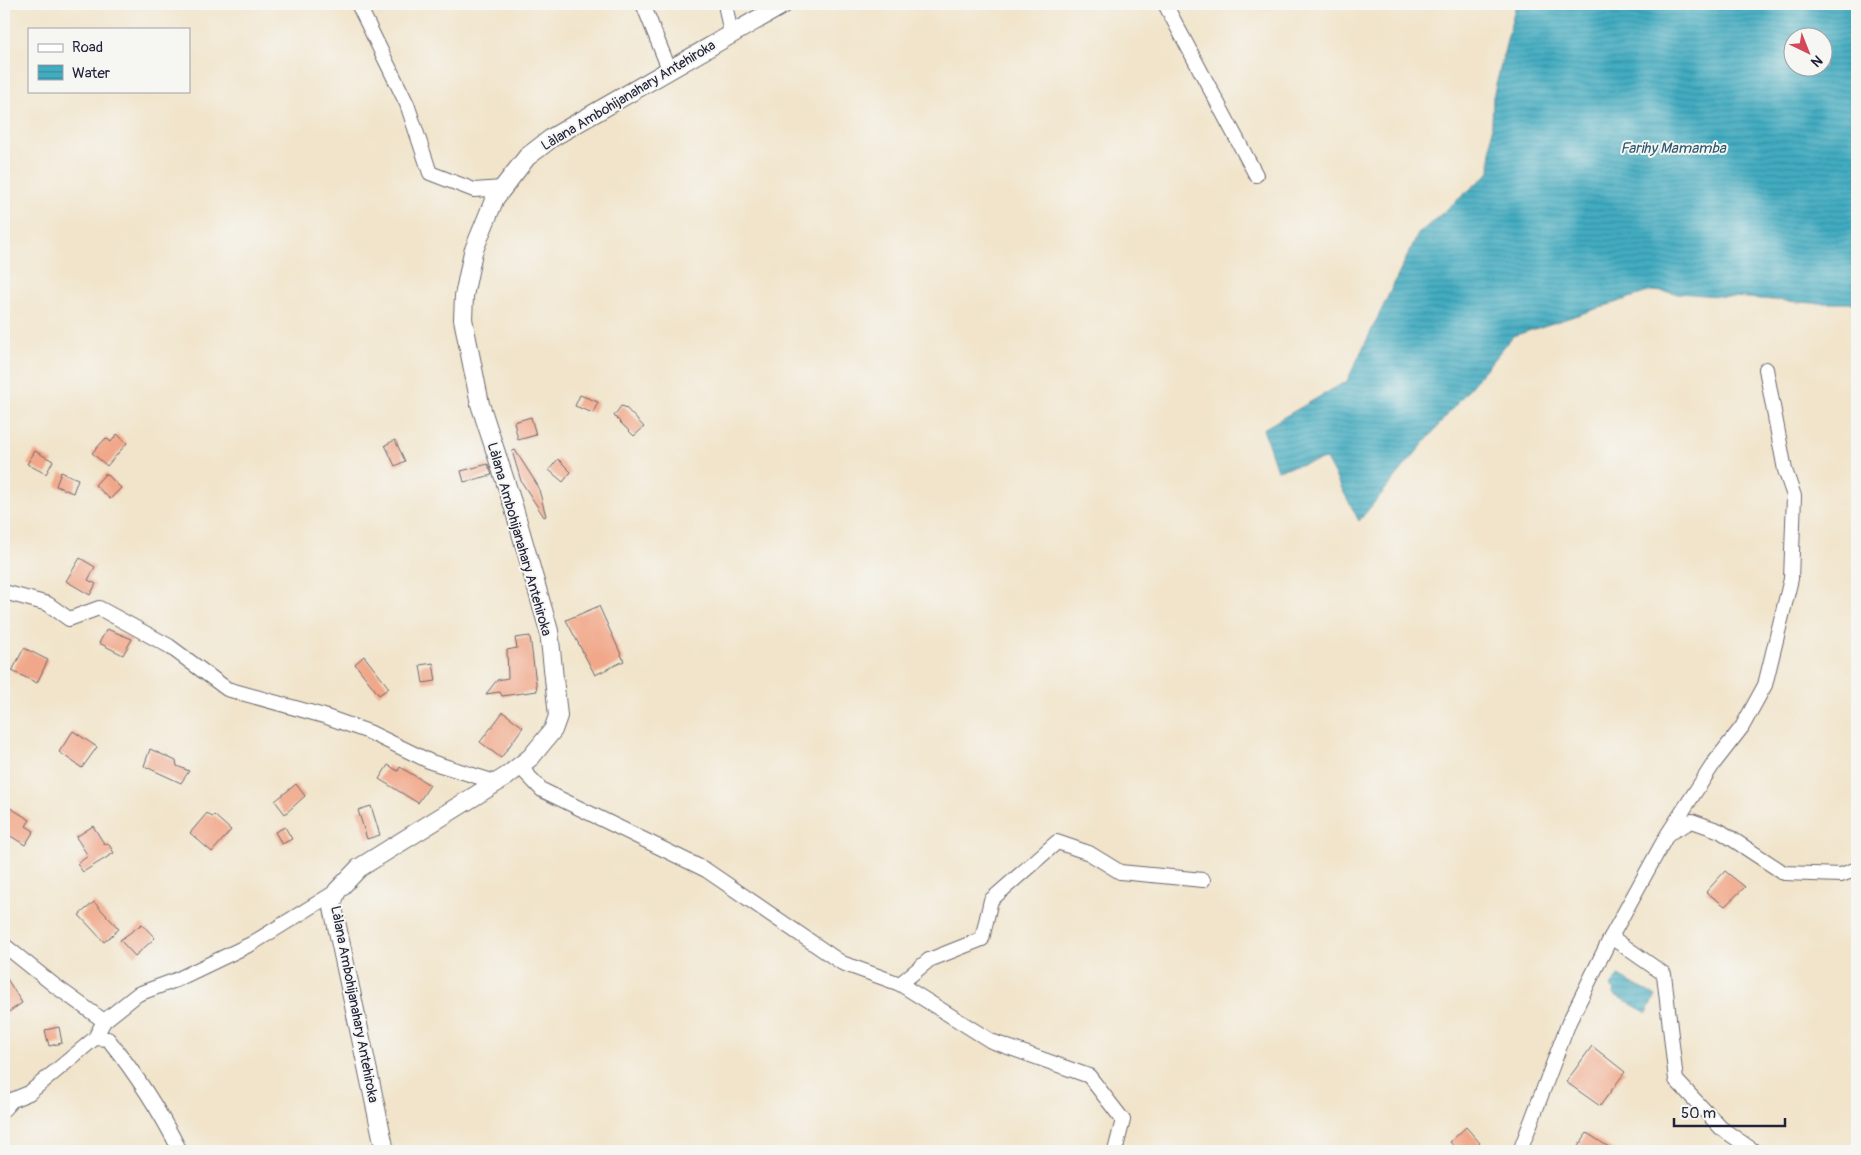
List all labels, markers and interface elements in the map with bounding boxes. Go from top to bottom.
legend [28,28,190,92]
north arrow [1784,28,1834,78]
street label: Làlana Ambohijanahary Antehiroka [538,37,718,154]
text: Road [72,38,103,57]
text: N [1807,52,1826,71]
text: Water [72,64,111,83]
water label: Farihy Mamamba [1620,139,1727,158]
street label: Làlana Ambohijanahary Antehiroka [484,441,555,638]
street label: Làlana Ambohijanahary Antehiroka [327,904,382,1104]
scale bar [1674,1095,1785,1127]
text: 50 m [1681,1104,1716,1123]

